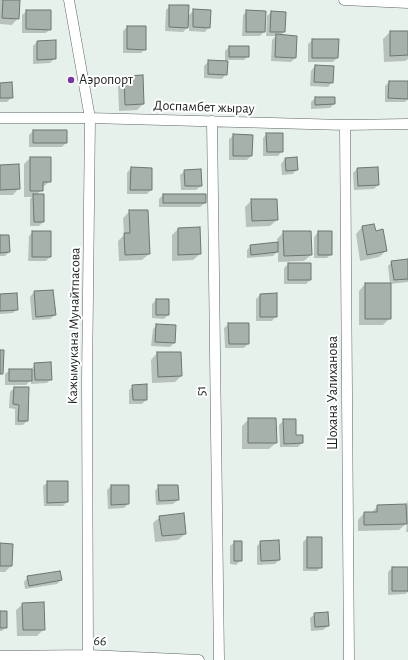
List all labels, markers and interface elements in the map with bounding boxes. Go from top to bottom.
place label: Аэропорт [79,72,133,88]
marker: Аэропорт [66,75,76,85]
street label: Доспамбет жырау [153,97,255,117]
street label: Кажымукана Мунайтпасова [64,247,84,405]
street label: Шохана Уалиханова [325,336,341,450]
street label: 51 [193,386,209,396]
street label: 66 [93,632,107,650]

